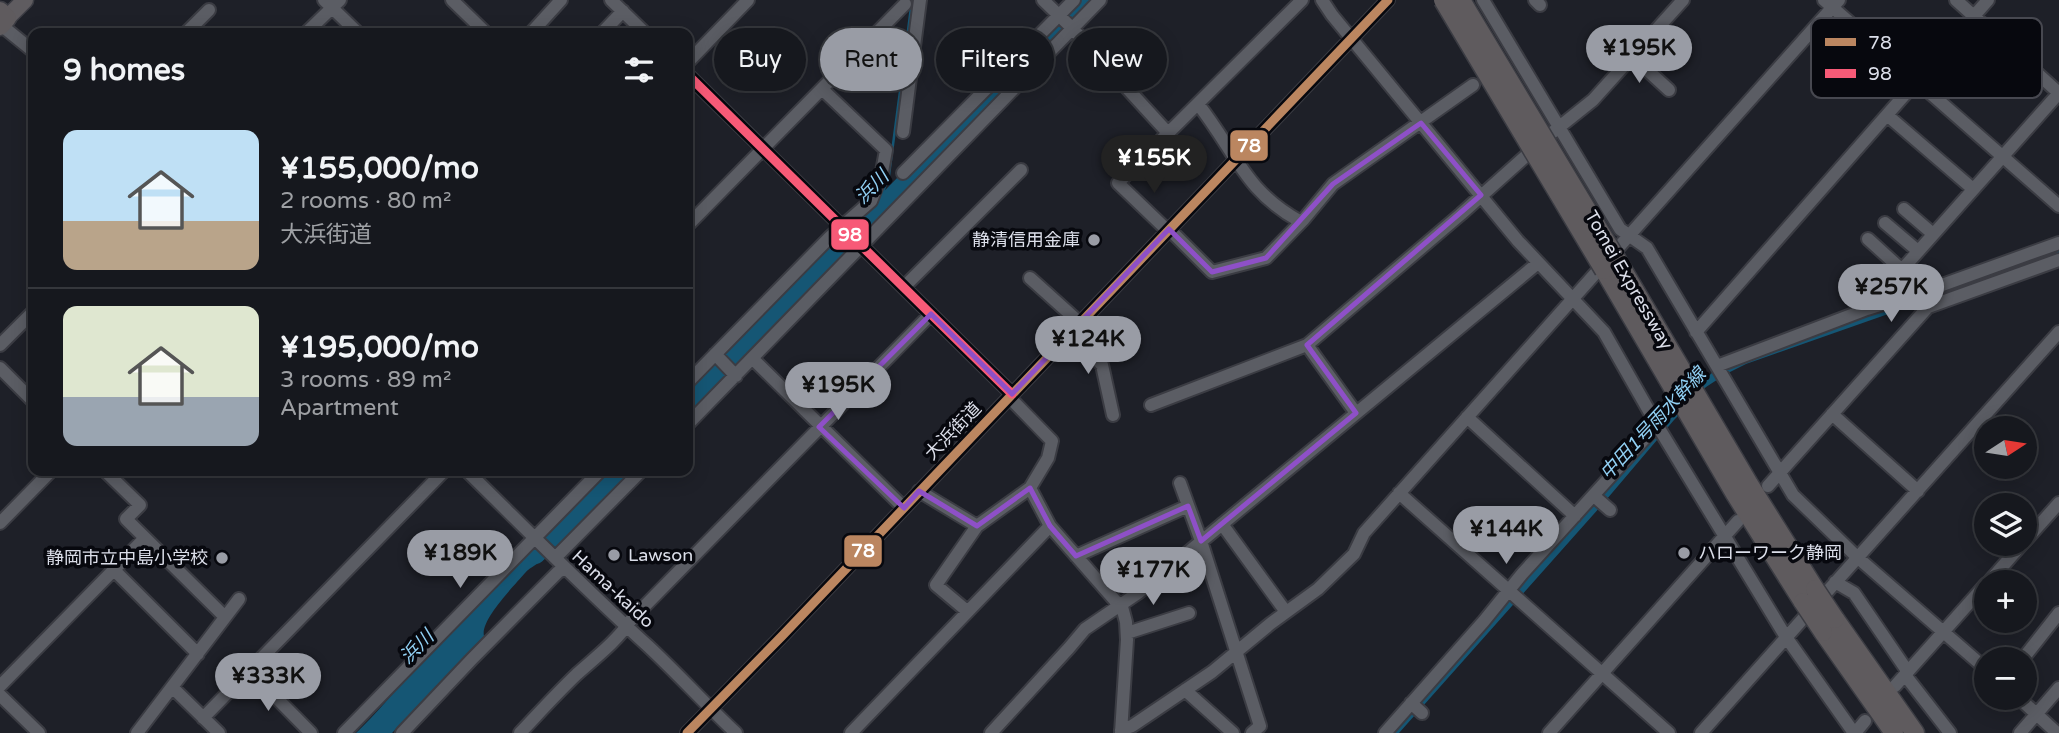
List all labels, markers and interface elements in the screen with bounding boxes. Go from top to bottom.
legend [1811,18,2042,98]
pin: ¥195K [1590,25,1688,85]
chip: Buy [714,28,806,91]
chip: Rent [820,28,922,91]
chip: Filters [936,28,1054,91]
chip: New [1068,28,1167,91]
text: 78 [1868,32,1892,54]
text: ¥195K [1602,34,1676,62]
icon: filters [620,51,658,89]
text: 9 homes [63,52,185,89]
text: 98 [1868,63,1892,85]
line badge: 78 [1229,129,1269,162]
text: 78 [1237,135,1261,157]
pin: ¥155K [1105,136,1203,195]
text: ¥155K [1117,144,1191,172]
text: ¥155,000/mo [280,150,479,187]
icon: home [119,158,203,242]
water label: 浜川 [851,164,895,208]
text: 2 rooms · 80 m² [280,187,451,215]
street label: Tomei Expressway [1580,207,1678,354]
line badge: 98 [830,218,870,251]
text: 大浜街道 [280,221,372,249]
text: 98 [838,224,862,246]
place label: 静清信用金庫 [972,229,1080,251]
marker: 静清信用金庫 [1086,232,1102,248]
pin: ¥257K [1842,264,1940,324]
text: ¥257K [1854,273,1928,301]
pin: ¥124K [1039,316,1137,376]
text: ¥124K [1051,325,1125,353]
text: ¥195,000/mo [280,329,479,366]
icon: home [119,334,203,418]
pin: ¥195K [789,362,887,422]
water label: 中田1号雨水幹線 [1596,362,1712,485]
text: 3 rooms · 89 m² [280,366,451,394]
text: ¥195K [801,371,875,399]
text: Apartment [280,394,399,422]
street label: 大浜街道 [920,397,986,465]
north arrow [1974,416,2037,480]
map controls [1974,416,2037,710]
button: layers [1974,493,2037,556]
pin: ¥144K [1457,506,1555,566]
text: ¥144K [1469,515,1543,543]
pin: ¥189K [411,530,509,590]
line badge: 78 [843,534,883,568]
text: ¥189K [423,539,497,567]
text: 78 [851,540,875,562]
place label: ハローワーク静岡 [1698,542,1842,564]
place label: Lawson [628,544,693,566]
street label: Hama-kaido [567,545,659,633]
marker: ハローワーク静岡 [1676,545,1692,561]
place label: 静岡市立中島小学校 [46,547,208,569]
marker: Lawson [606,547,622,563]
pin: ¥177K [1104,548,1202,607]
marker: 静岡市立中島小学校 [214,550,230,566]
text: ¥177K [1116,556,1190,584]
button: + [1974,570,2037,633]
water label: 浜川 [396,624,440,668]
button: − [1974,647,2037,710]
pin: ¥333K [219,654,317,713]
text: ¥333K [231,662,305,690]

